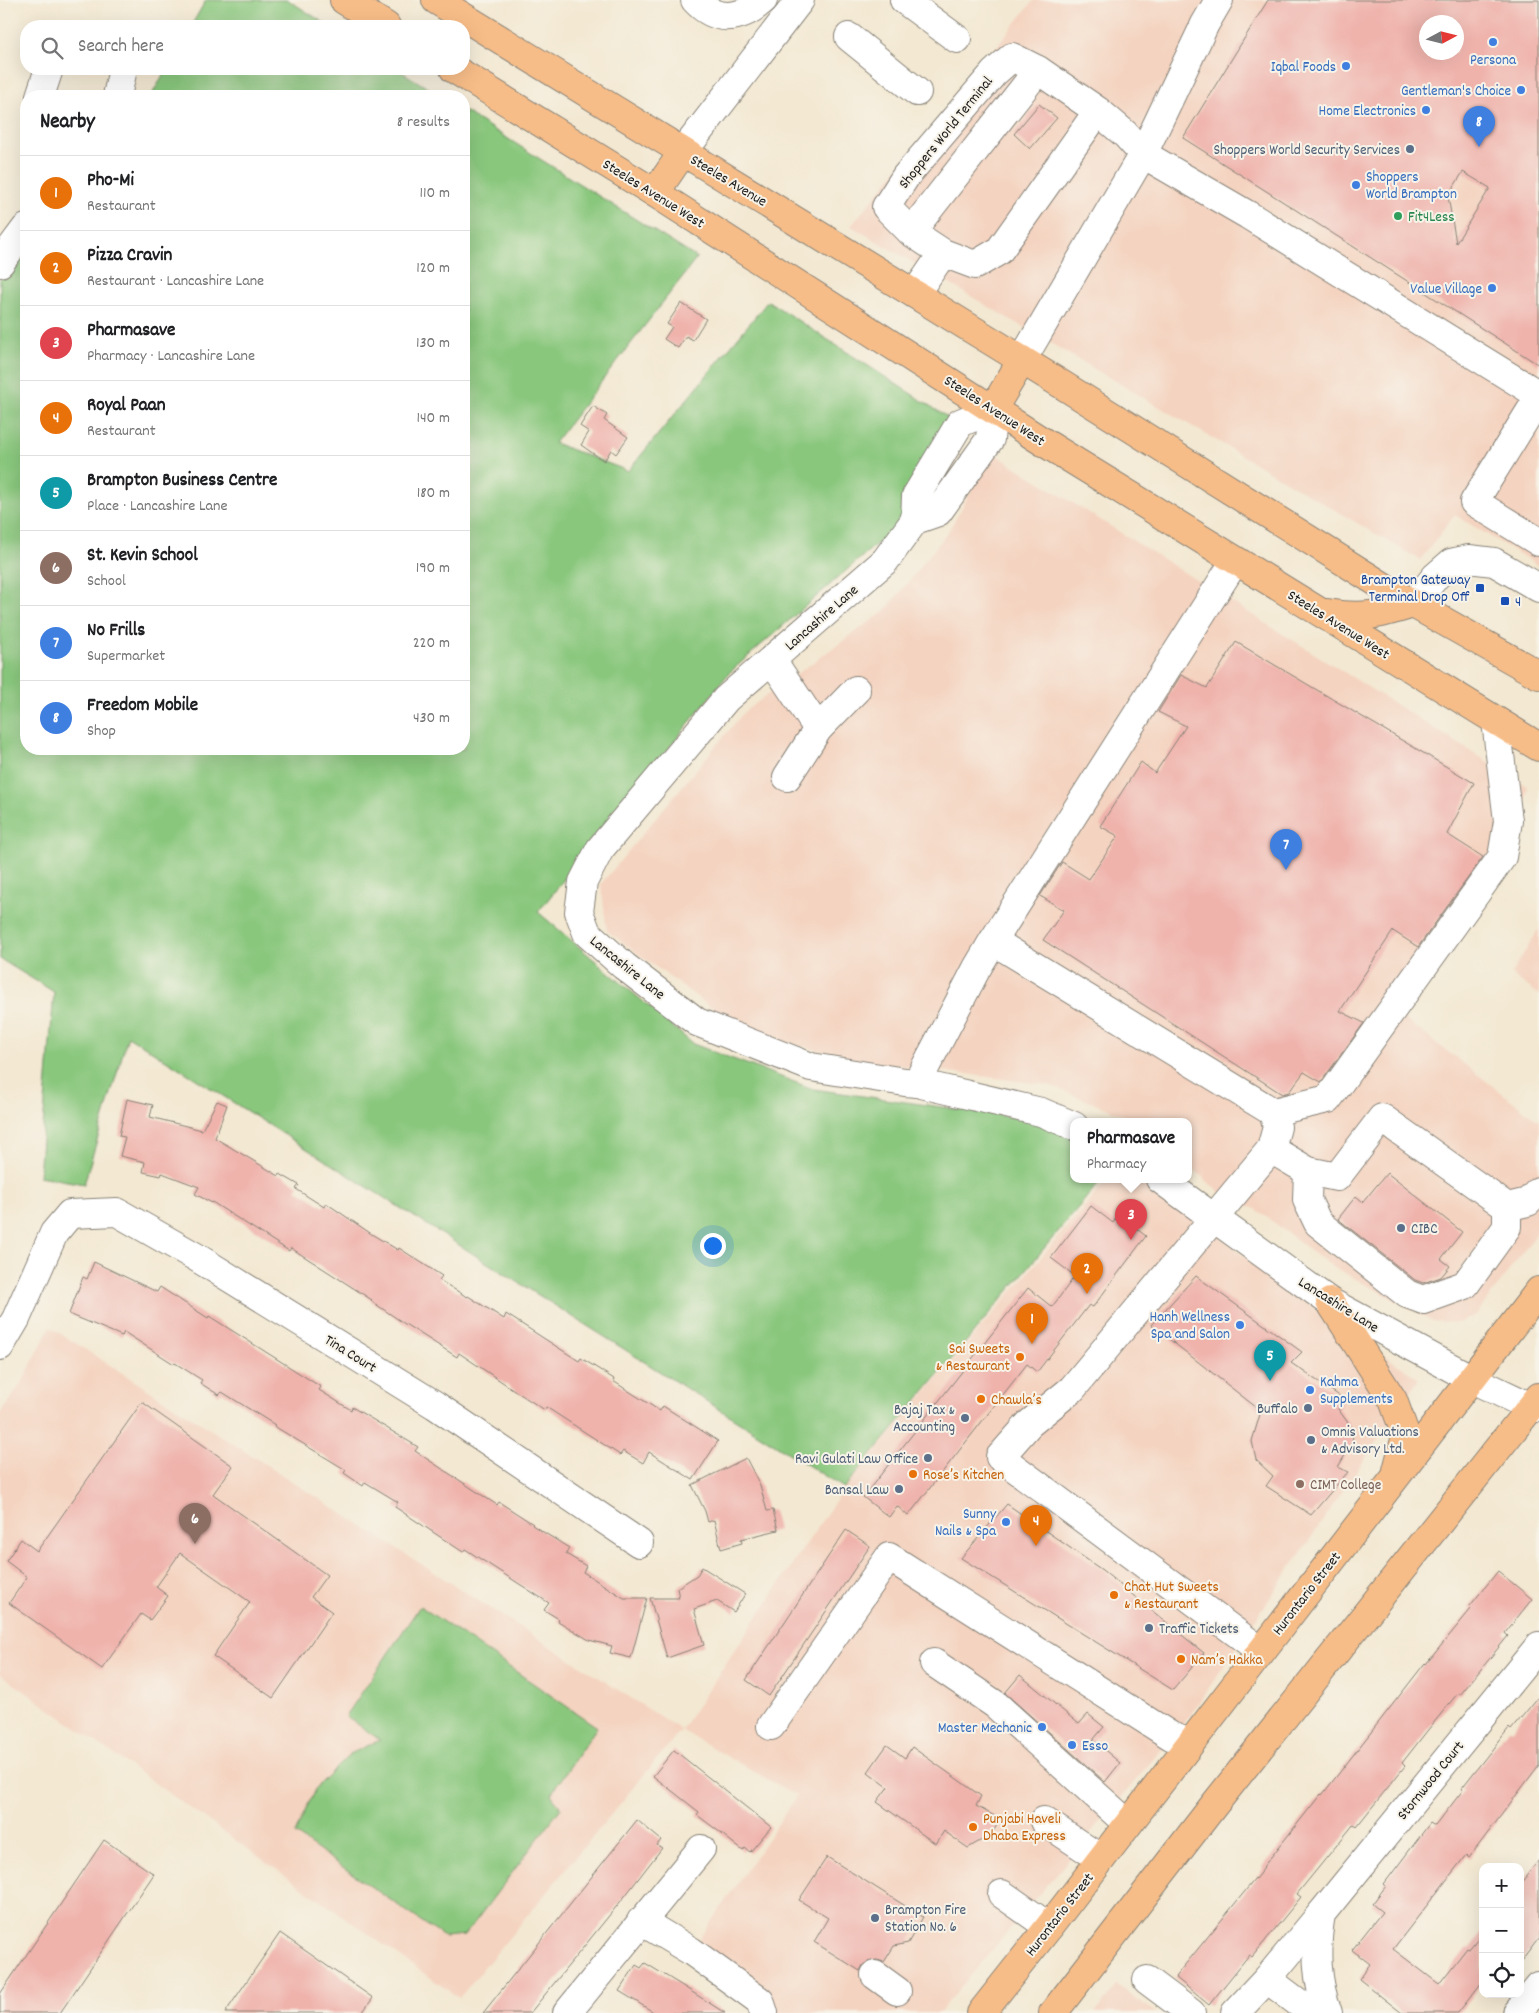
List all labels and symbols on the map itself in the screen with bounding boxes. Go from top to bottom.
north arrow [1419,15,1464,60]
marker: Persona [1487,36,1499,48]
place label: Persona [1470,50,1517,72]
place label: Iqbal Foods [1271,57,1336,79]
marker: Iqbal Foods [1340,60,1352,72]
street label: Shoppers World Terminal [894,72,999,194]
place label: Gentleman's Choice [1401,81,1511,103]
marker: Gentleman's Choice [1515,84,1527,96]
place label: Home Electronics [1318,101,1416,123]
marker: Home Electronics [1420,104,1432,116]
pin: 8 [1463,106,1495,147]
place label: Shoppers World Security Services [1213,140,1400,162]
marker: Shoppers World Security Services [1404,143,1416,155]
street label: Steeles Avenue [685,150,771,214]
street label: Steeles Avenue West [598,154,709,235]
place label: Shoppers World Brampton [1366,167,1457,206]
marker: Shoppers World Brampton [1350,179,1362,191]
place label: Fit4Less [1408,207,1455,229]
marker: Fit4Less [1392,210,1404,222]
place label: Value Village [1410,279,1482,301]
marker: Value Village [1486,282,1498,294]
street label: Steeles Avenue West [939,371,1049,453]
place label: Brampton Gateway Terminal Drop Off [1361,570,1471,609]
street label: Lancashire Lane [781,580,864,657]
marker: Brampton Gateway Terminal Drop Off [1474,582,1486,594]
street label: Steeles Avenue West [1283,585,1394,666]
place label: 4 [1515,592,1521,614]
marker: 4 [1499,595,1511,607]
pin: 7 [1270,829,1302,870]
street label: Lancashire Lane [584,931,669,1006]
pin: 3 [1115,1199,1147,1240]
place label: CIBC [1411,1219,1438,1241]
marker: CIBC [1395,1222,1407,1234]
your location [700,1233,726,1259]
pin: 2 [1071,1253,1103,1294]
street label: Lancashire Lane [1293,1272,1383,1339]
pin: 1 [1016,1303,1048,1344]
place label: Hanh Wellness Spa and Salon [1150,1307,1230,1346]
marker: Hanh Wellness Spa and Salon [1234,1319,1246,1331]
street label: Tina Court [320,1330,381,1380]
place label: Sai Sweets & Restaurant [936,1339,1010,1378]
pin: 5 [1254,1340,1286,1381]
marker: Sai Sweets & Restaurant [1014,1351,1026,1363]
place label: Kahma Supplements [1320,1372,1393,1411]
marker: Kahma Supplements [1304,1384,1316,1396]
place label: Chawla’s [991,1390,1042,1412]
marker: Chawla’s [975,1393,987,1405]
place label: Buffalo [1257,1399,1298,1421]
place label: Bajaj Tax & Accounting [893,1400,955,1439]
marker: Buffalo [1302,1402,1314,1414]
marker: Bajaj Tax & Accounting [959,1412,971,1424]
place label: Omnis Valuations & Advisory Ltd. [1321,1422,1419,1461]
marker: Omnis Valuations & Advisory Ltd. [1305,1434,1317,1446]
place label: Ravi Gulati Law Office [795,1449,918,1471]
marker: Ravi Gulati Law Office [922,1452,934,1464]
place label: Rose’s Kitchen [923,1465,1004,1487]
marker: Rose’s Kitchen [907,1468,919,1480]
place label: CIMT College [1310,1475,1382,1497]
marker: CIMT College [1294,1478,1306,1490]
place label: Bansal Law [825,1480,889,1502]
marker: Bansal Law [893,1483,905,1495]
pin: 6 [179,1503,211,1544]
place label: Sunny Nails & Spa [935,1504,997,1543]
pin: 4 [1020,1505,1052,1546]
marker: Sunny Nails & Spa [1000,1516,1012,1528]
street label: Hurontario Street [1268,1547,1348,1641]
place label: Chat Hut Sweets & Restaurant [1124,1577,1219,1616]
marker: Chat Hut Sweets & Restaurant [1108,1589,1120,1601]
place label: Traffic Tickets [1159,1619,1239,1641]
marker: Traffic Tickets [1143,1622,1155,1634]
place label: Nam’s Hakka [1191,1650,1263,1672]
marker: Nam’s Hakka [1175,1653,1187,1665]
place label: Master Mechanic [938,1718,1032,1740]
marker: Master Mechanic [1036,1721,1048,1733]
place label: Esso [1082,1736,1108,1758]
street label: Stornwood Court [1393,1736,1471,1826]
marker: Esso [1066,1739,1078,1751]
place label: Punjabi Haveli Dhaba Express [983,1809,1066,1848]
marker: Punjabi Haveli Dhaba Express [967,1821,979,1833]
street label: Hurontario Street [1021,1868,1101,1962]
place label: Brampton Fire Station No. 6 [885,1900,967,1939]
marker: Brampton Fire Station No. 6 [869,1912,881,1924]

